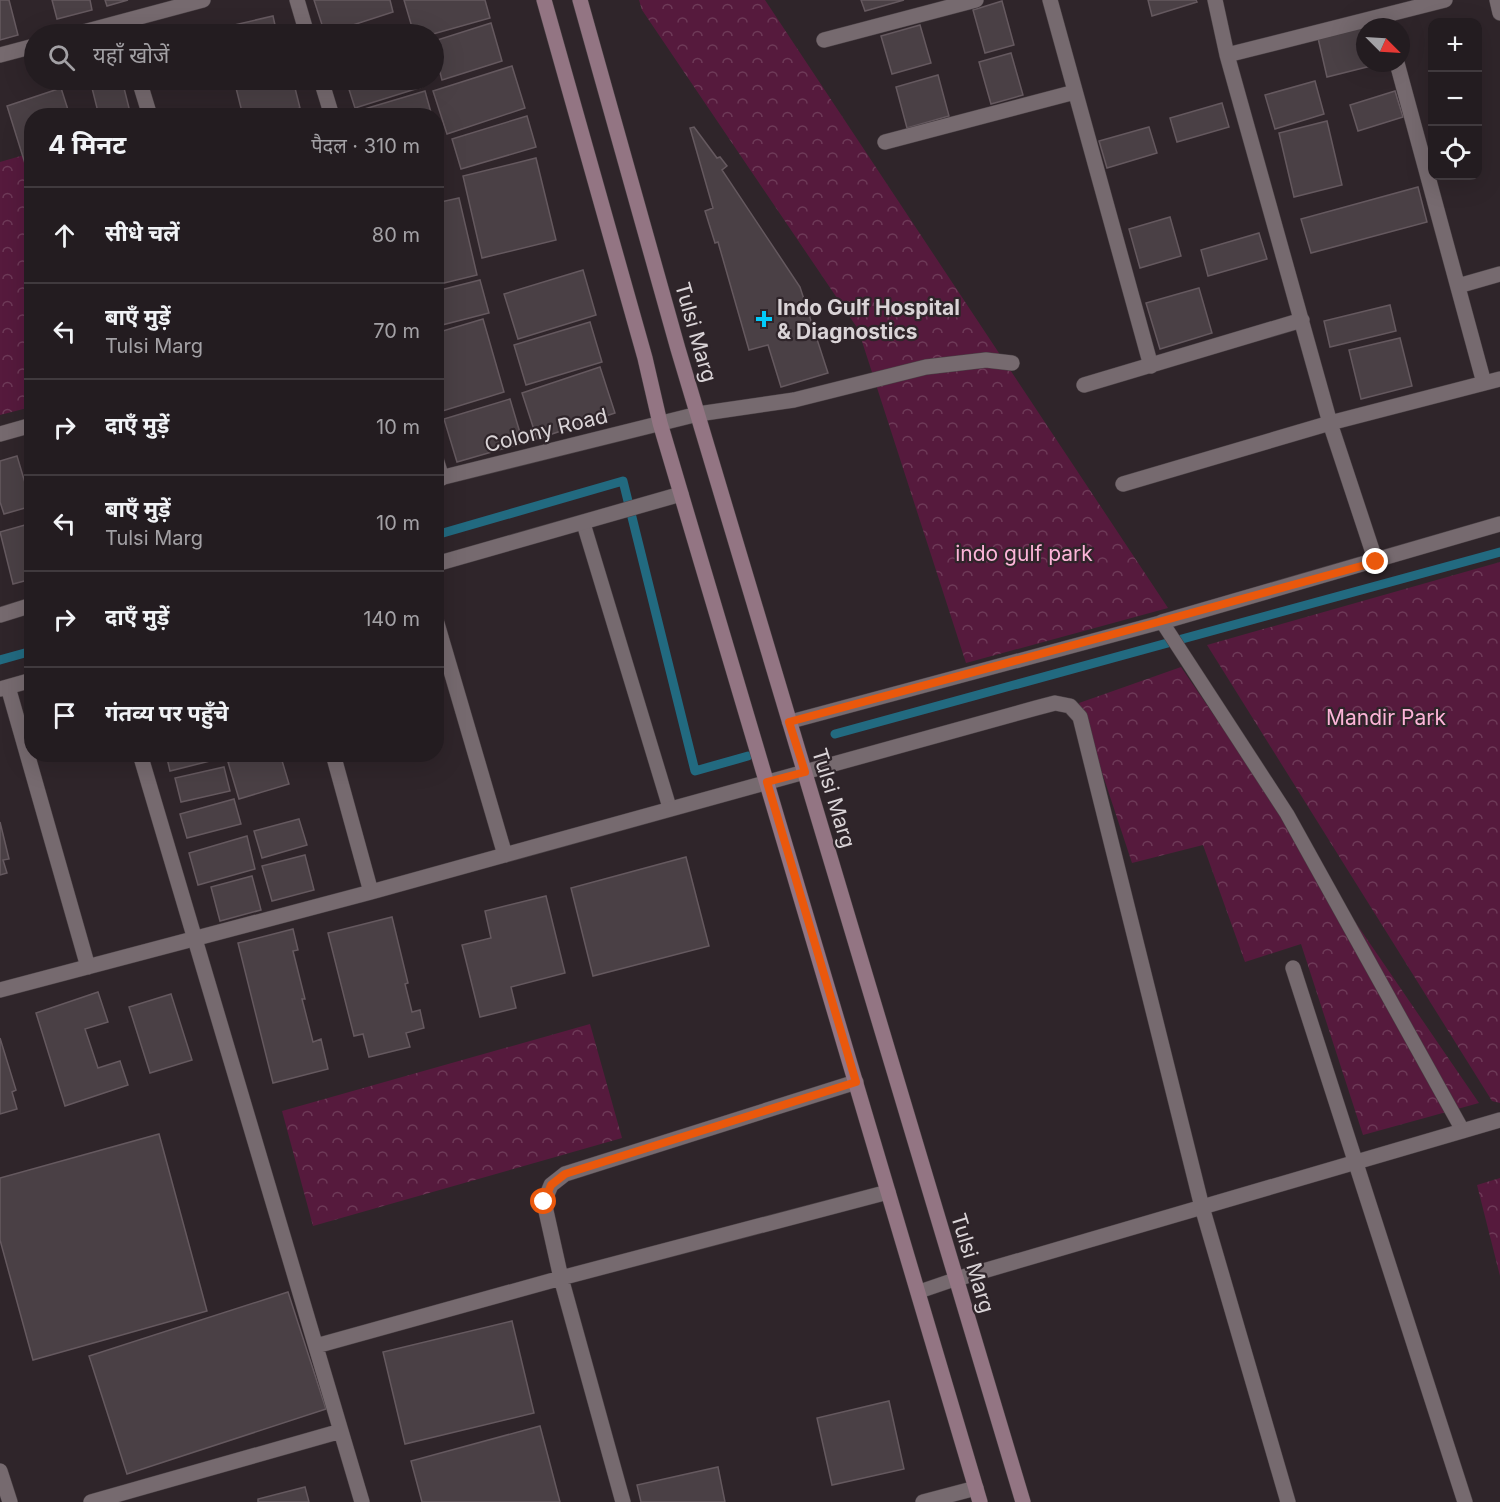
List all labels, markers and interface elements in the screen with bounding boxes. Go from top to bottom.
north arrow [1356,18,1410,72]
map controls [1428,18,1482,180]
button: + [1428,18,1482,72]
search box [24,24,444,90]
icon: search [45,41,78,74]
text: यहाँ खोजें [93,42,169,68]
button: − [1428,72,1482,126]
button: locate [1428,126,1482,180]
text: 4 मिनट [48,129,126,160]
text: पैदल · 310 m [311,134,420,158]
icon: ahead [48,219,81,252]
text: सीधे चलें [105,220,180,246]
text: 80 m [372,223,420,247]
street label: Tulsi Marg [670,279,722,385]
place label: Indo Gulf Hospital & Diagnostics [777,295,960,344]
text: बाएँ मुड़ें [105,304,171,330]
marker: Indo Gulf Hospital & Diagnostics [755,310,773,328]
icon: left [48,315,81,348]
text: 70 m [373,319,420,343]
text: Tulsi Marg [105,334,203,358]
street label: Colony Road [482,403,610,457]
icon: right [48,411,81,444]
text: दाएँ मुड़ें [105,412,169,438]
text: 10 m [376,415,420,439]
text: बाएँ मुड़ें [105,496,171,522]
icon: left [48,507,81,540]
text: 10 m [376,511,420,535]
text: Tulsi Marg [105,526,203,550]
park label: indo gulf park [955,541,1093,566]
route end [1362,548,1388,574]
icon: right [48,603,81,636]
text: दाएँ मुड़ें [105,604,169,630]
text: 140 m [363,607,420,631]
icon: arrive [48,699,81,732]
text: गंतव्य पर पहुँचे [105,700,229,726]
park label: Mandir Park [1326,705,1446,730]
street label: Tulsi Marg [807,745,861,851]
route start [530,1188,556,1214]
street label: Tulsi Marg [946,1210,1000,1316]

